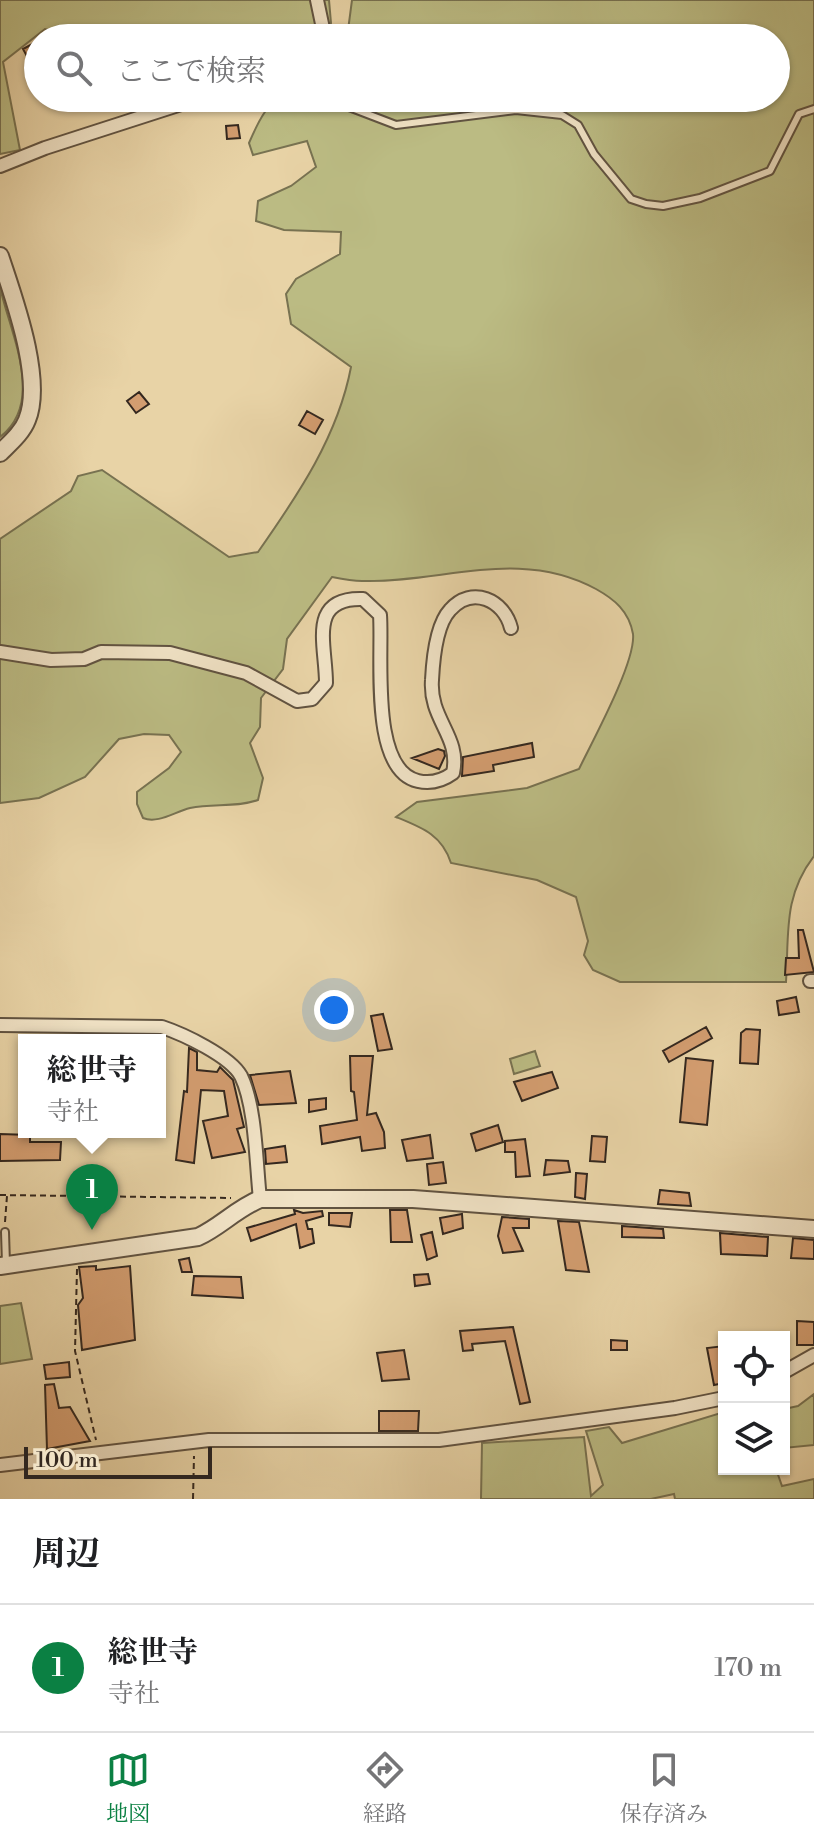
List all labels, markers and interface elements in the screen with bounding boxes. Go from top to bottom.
search box [24,24,790,112]
icon: search [52,46,96,90]
text: ここで検索 [116,53,266,91]
your location [314,990,354,1030]
popup [18,1034,166,1138]
text: 総世寺 [47,1052,137,1090]
text: 寺社 [47,1096,99,1128]
pin: 1 [66,1164,118,1230]
map controls [718,1331,790,1475]
button: locate [718,1331,790,1403]
button: layers [718,1403,790,1475]
scale bar [24,1443,212,1479]
text: 100 m [36,1447,98,1474]
text: 周辺 [32,1534,100,1576]
text: 総世寺 [108,1634,198,1672]
text: 1 [52,1652,64,1684]
text: 170 m [714,1652,782,1684]
text: 寺社 [108,1678,160,1710]
tab: 地図 [106,1748,150,1828]
tab: 経路 [363,1748,407,1828]
tab: 保存済み [620,1748,708,1828]

